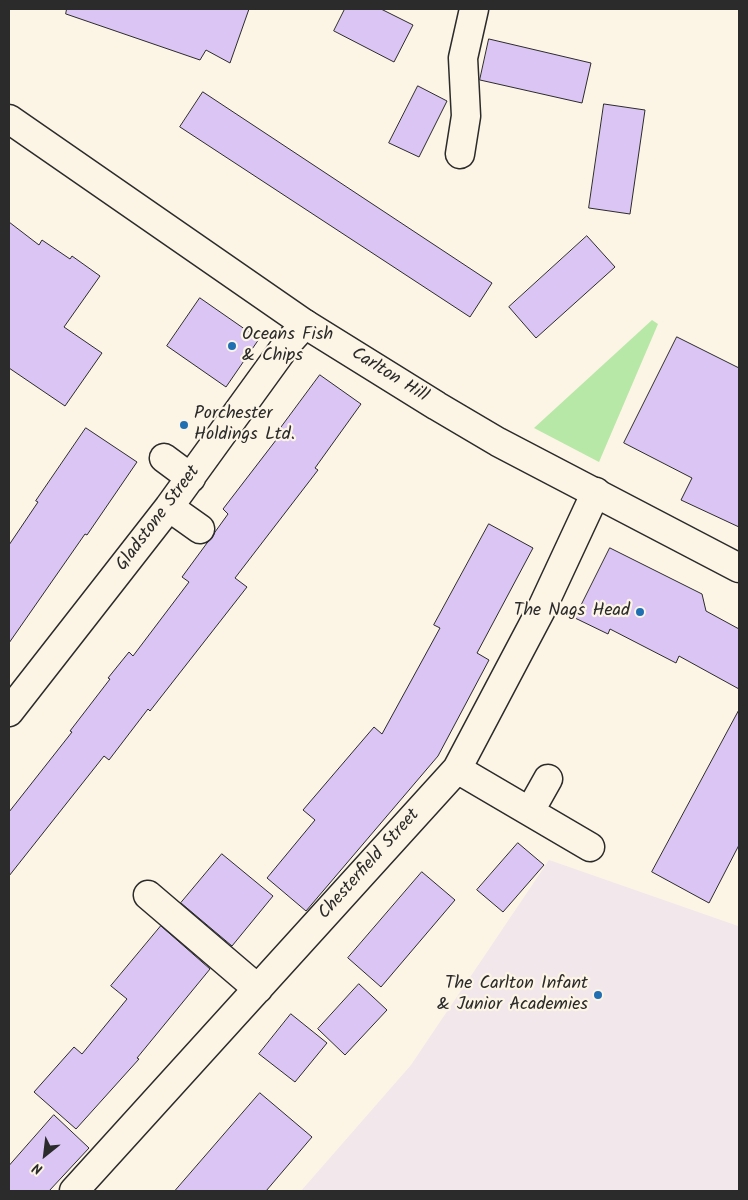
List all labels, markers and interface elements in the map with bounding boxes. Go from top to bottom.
place label: Oceans Fish & Chips [242,325,333,368]
marker: Oceans Fish & Chips [226,340,238,352]
street label: Carlton Hill [347,344,431,408]
place label: Porchester Holdings Ltd. [194,404,295,446]
marker: Porchester Holdings Ltd. [178,419,190,431]
street label: Gladstone Street [112,462,206,576]
place label: The Nags Head [514,601,630,623]
marker: The Nags Head [634,606,646,618]
street label: Chesterfield Street [315,805,425,925]
place label: The Carlton Infant & Junior Academies [437,974,588,1016]
marker: The Carlton Infant & Junior Academies [592,989,604,1001]
north arrow [20,1130,70,1180]
text: N [29,1156,47,1180]

